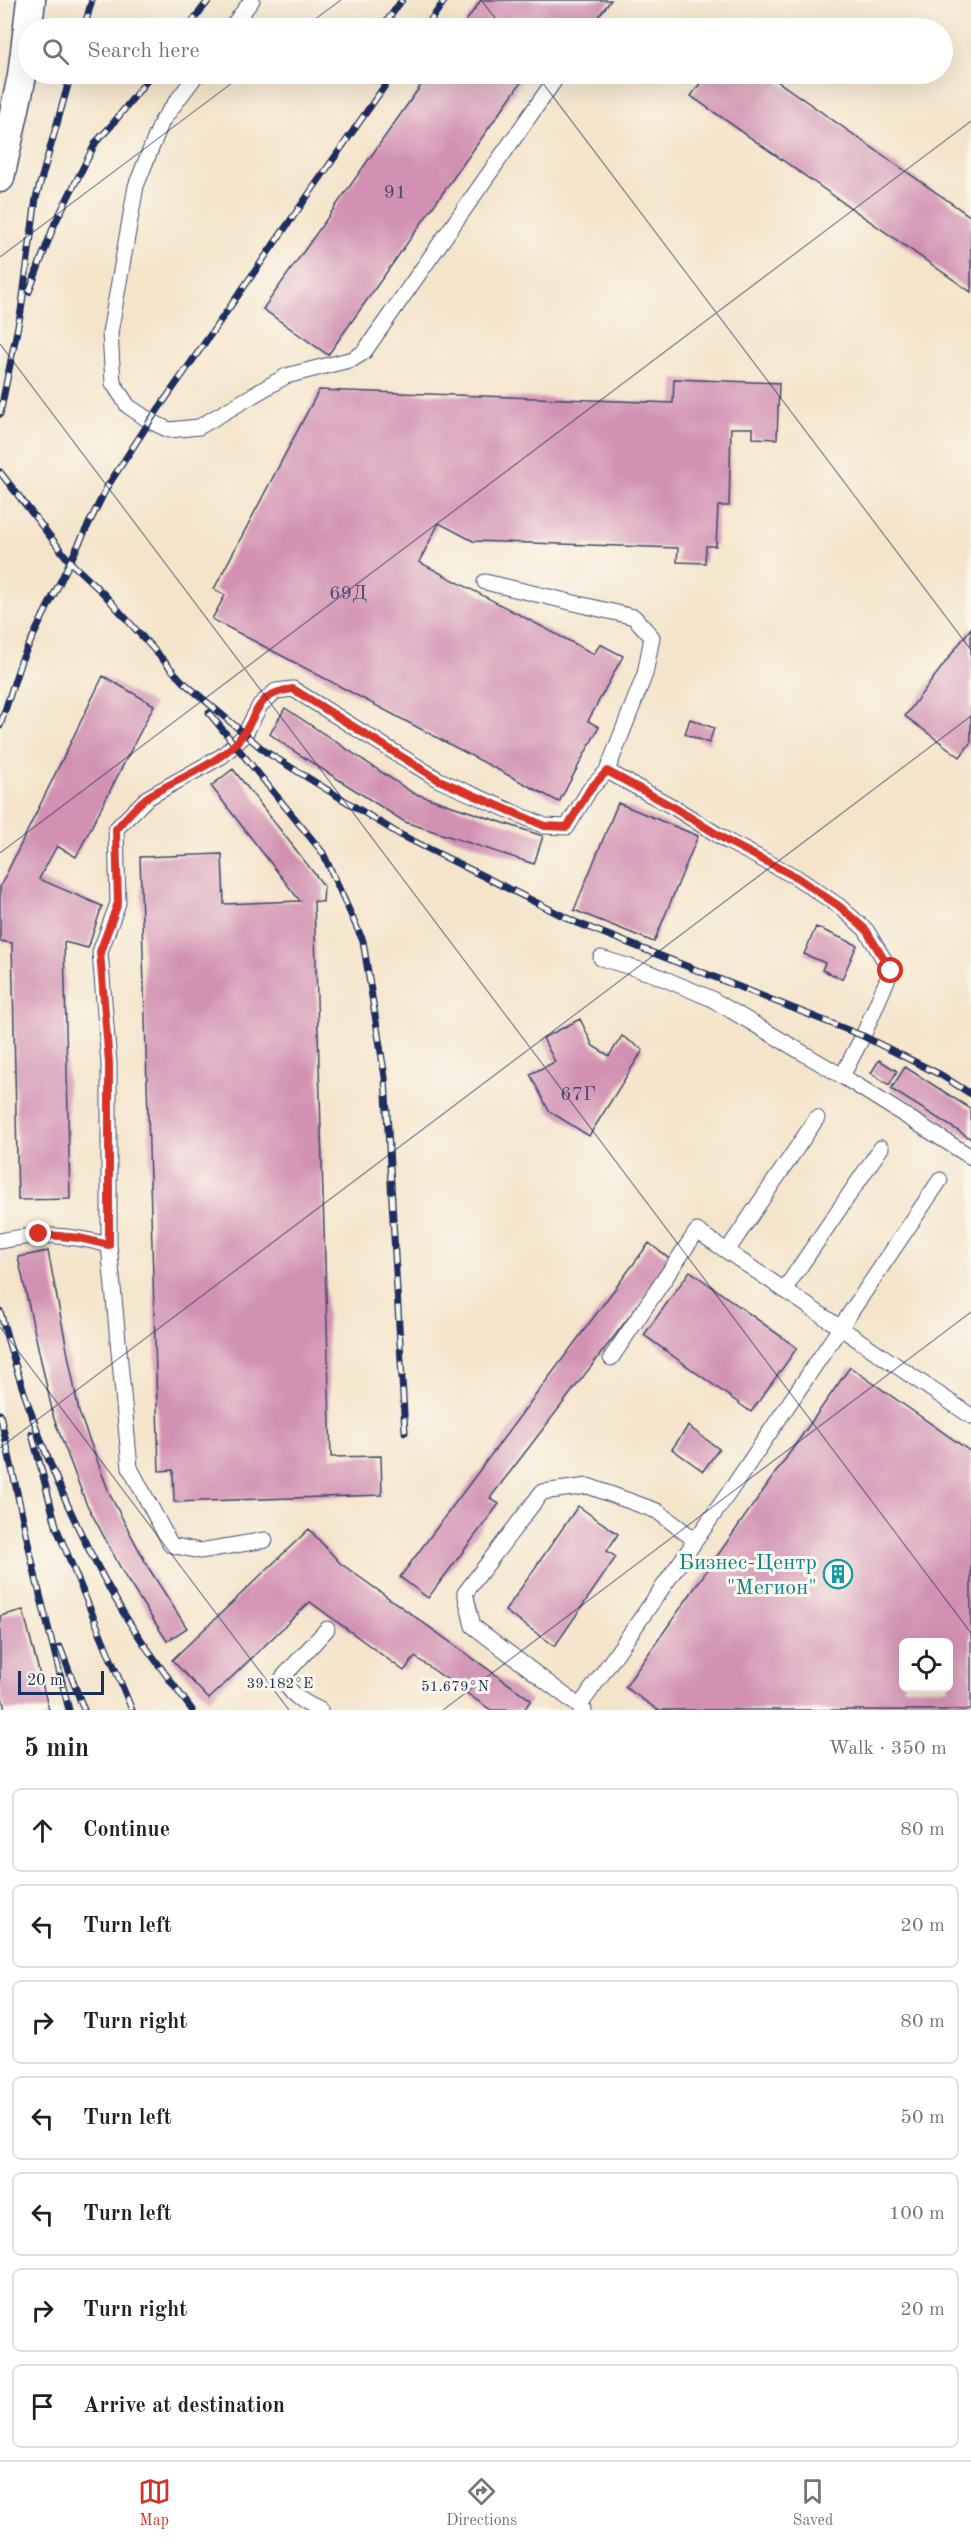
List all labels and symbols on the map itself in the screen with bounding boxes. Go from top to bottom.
house number: 91 [383,183,407,203]
house number: 69Д [329,584,367,604]
route start [877,957,903,983]
house number: 67Г [560,1085,596,1105]
route end [25,1220,51,1246]
place label: Бизнес-Центр "Мегион" [679,1552,817,1599]
building icon: Бизнес-Центр "Мегион" [822,1558,854,1590]
scale bar [18,1668,104,1696]
text: 39.182°E [247,1677,313,1692]
text: 51.679°N [421,1680,489,1695]

